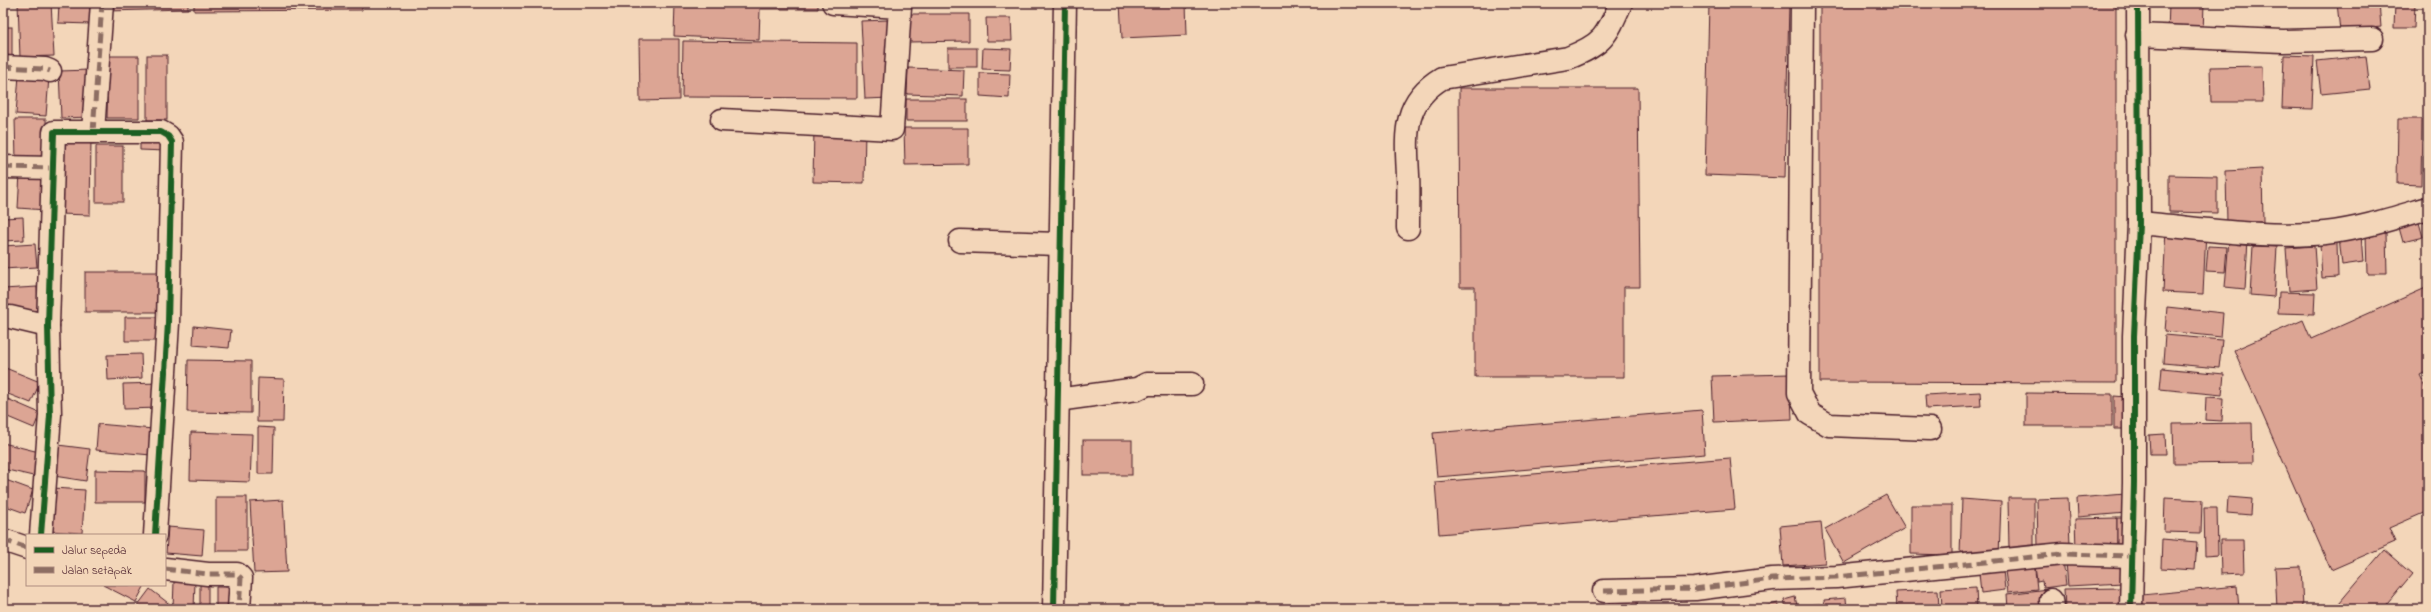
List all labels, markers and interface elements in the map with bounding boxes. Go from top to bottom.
legend [26,534,166,586]
text: Jalur sepeda [62,542,127,560]
text: Jalan setapak [62,562,133,580]

